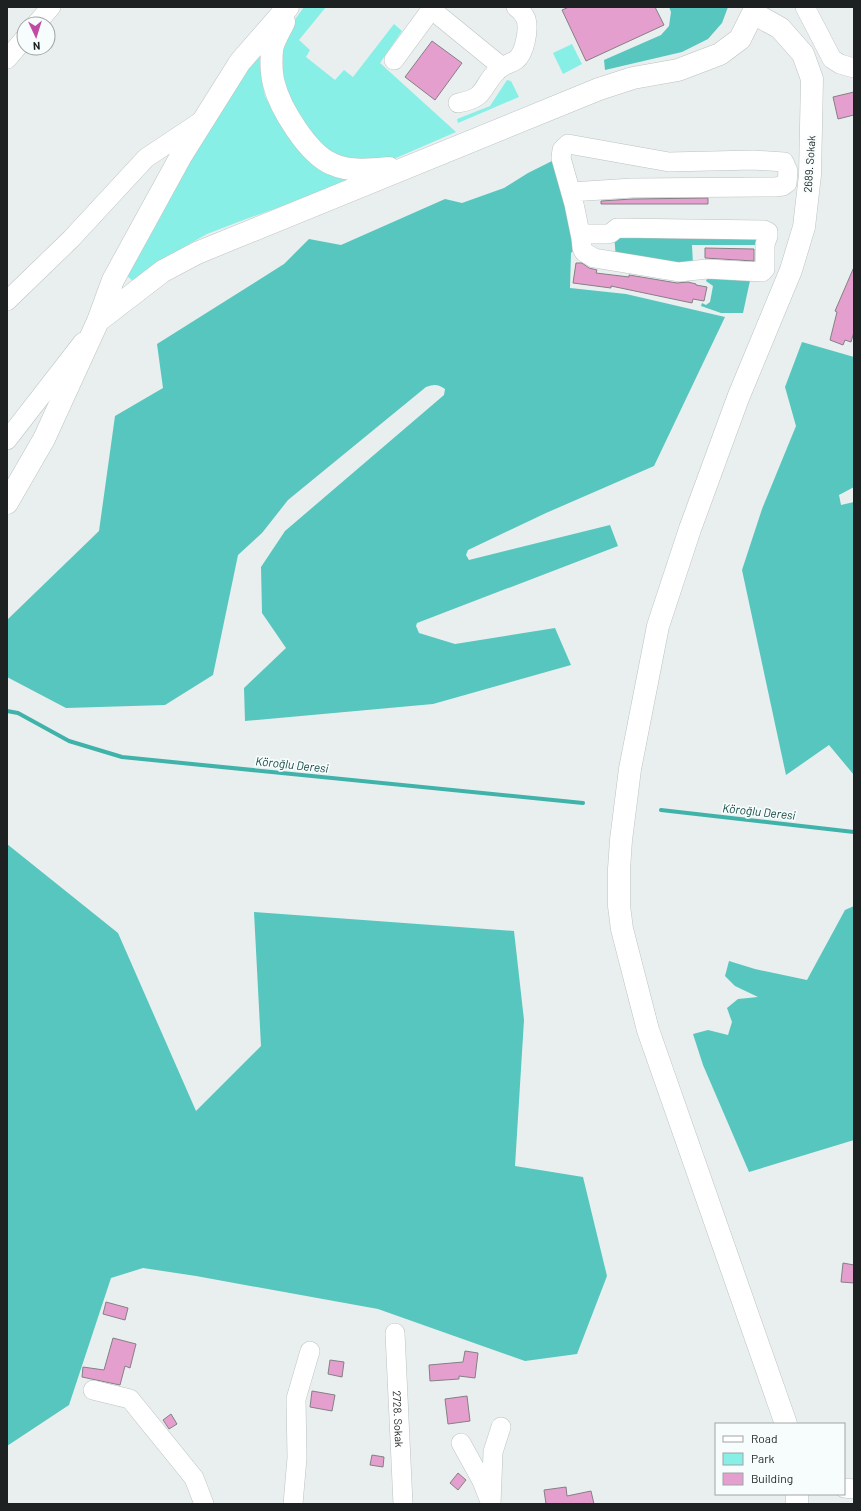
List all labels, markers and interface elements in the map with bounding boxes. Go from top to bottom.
north arrow [16,16,56,56]
text: N [33,40,41,53]
street label: 2689. Sokak [801,135,818,193]
water label: Köroğlu Deresi [255,753,329,775]
water label: Köroğlu Deresi [722,800,796,822]
street label: 2728. Sokak [391,1390,407,1448]
legend [715,1423,845,1495]
text: Road [751,1431,778,1445]
text: Park [751,1451,775,1465]
text: Building [751,1471,793,1485]

